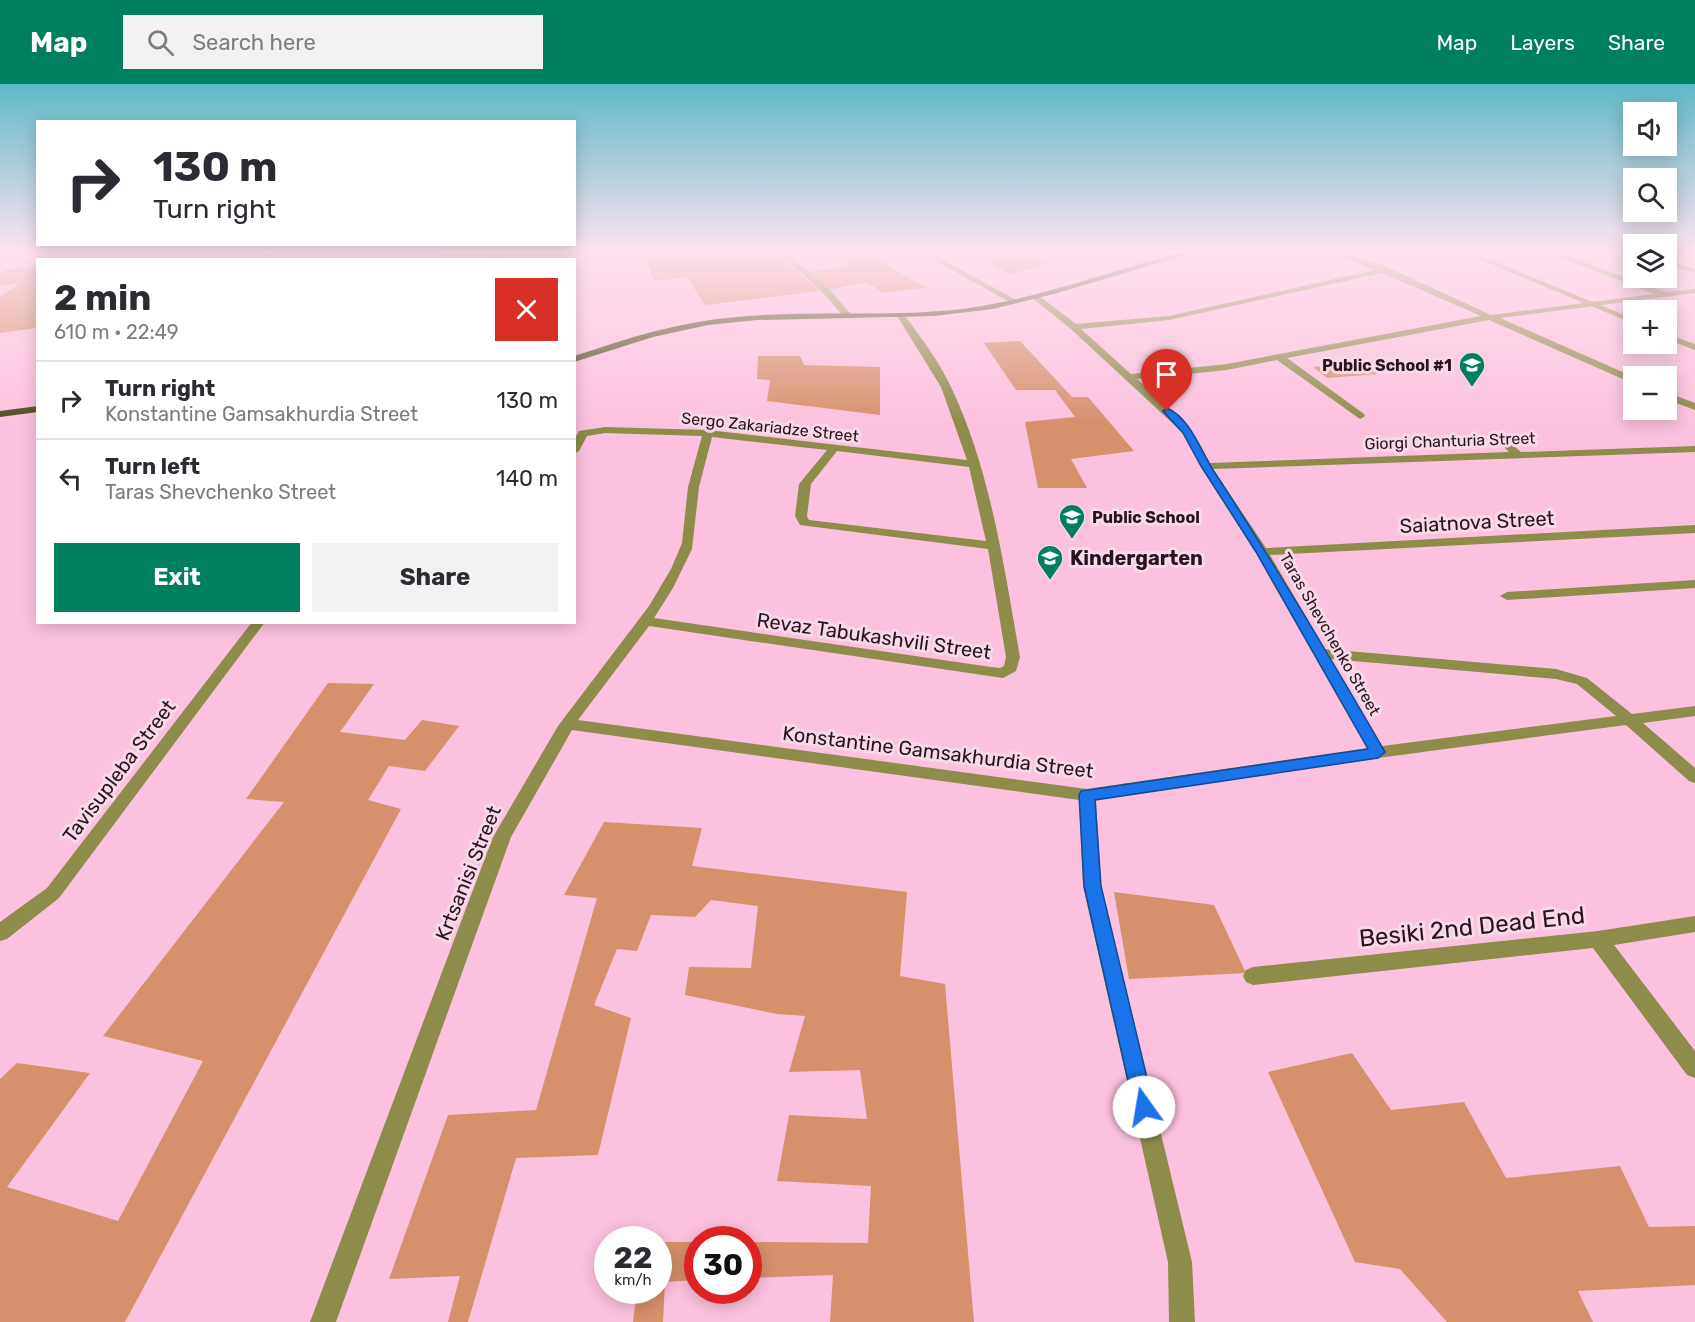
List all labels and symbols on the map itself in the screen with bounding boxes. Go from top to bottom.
pin [1141,349,1192,411]
school or university icon: Public School #1 [1457,350,1487,388]
place label: Public School #1 [1322,356,1452,375]
street label: Sergo Zakariadze Street [680,408,860,446]
street label: Giorgi Chanturia Street [1364,429,1536,453]
school or university icon: Public School [1057,502,1087,540]
street label: Saiatnova Street [1399,506,1555,538]
place label: Public School [1092,508,1200,527]
school or university icon: Kindergarten [1035,543,1065,581]
place label: Kindergarten [1070,546,1203,570]
street label: Taras Shevchenko Street [1276,549,1384,719]
street label: Revaz Tabukashvili Street [755,608,993,664]
street label: Tavisupleba Street [58,695,181,847]
street label: Konstantine Gamsakhurdia Street [781,721,1095,783]
street label: Krtsanisi Street [430,802,506,944]
street label: Besiki 2nd Dead End [1358,901,1586,953]
position arrow [1112,1075,1176,1139]
speed limit sign: 30 [684,1226,762,1304]

